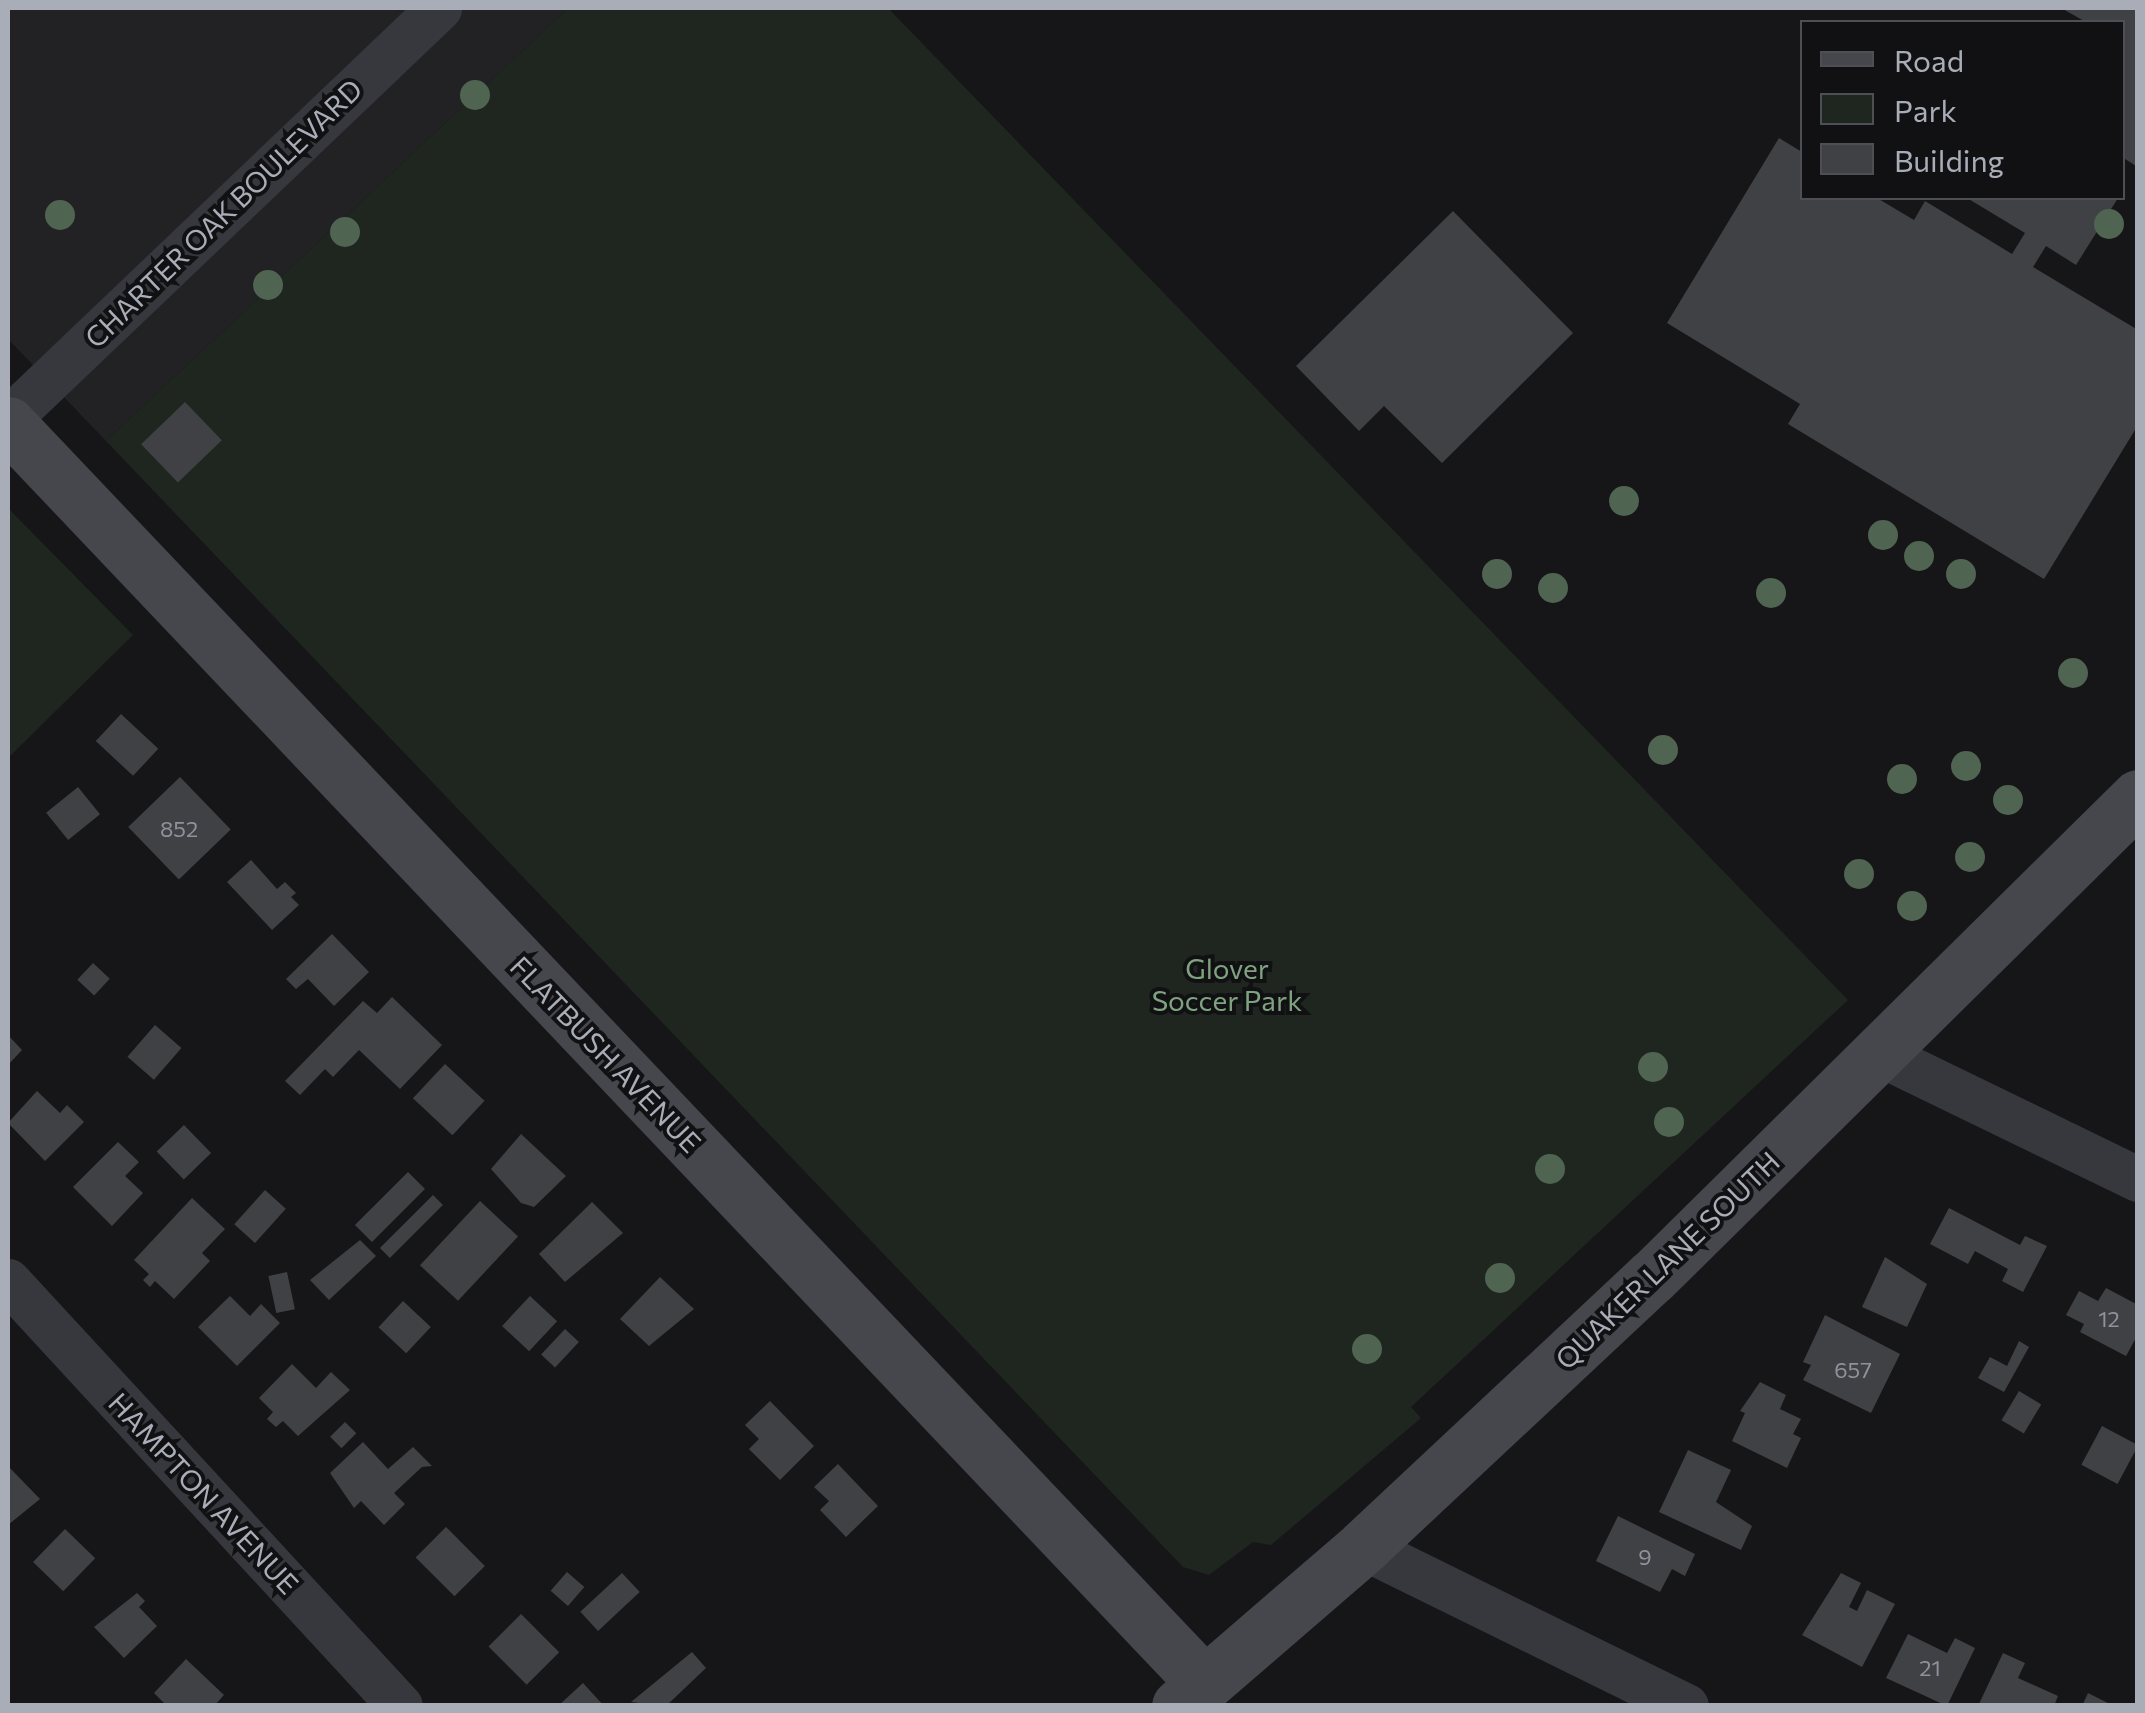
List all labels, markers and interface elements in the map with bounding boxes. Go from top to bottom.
legend [1800,20,2125,200]
text: Road [1894,41,1964,78]
street label: CHARTER OAK BOULEVARD [78,72,368,354]
text: Park [1894,91,1957,128]
text: Building [1894,141,2004,178]
house number: 852 [160,816,198,842]
street label: FLATBUSH AVENUE [504,949,708,1159]
park label: Glover Soccer Park [1152,951,1302,1017]
street label: QUAKER LANE SOUTH [1548,1144,1786,1376]
house number: 12 [2098,1306,2120,1332]
house number: 657 [1834,1357,1872,1383]
street label: HAMPTON AVENUE [102,1386,306,1600]
house number: 9 [1638,1544,1652,1570]
house number: 21 [1919,1655,1941,1681]

